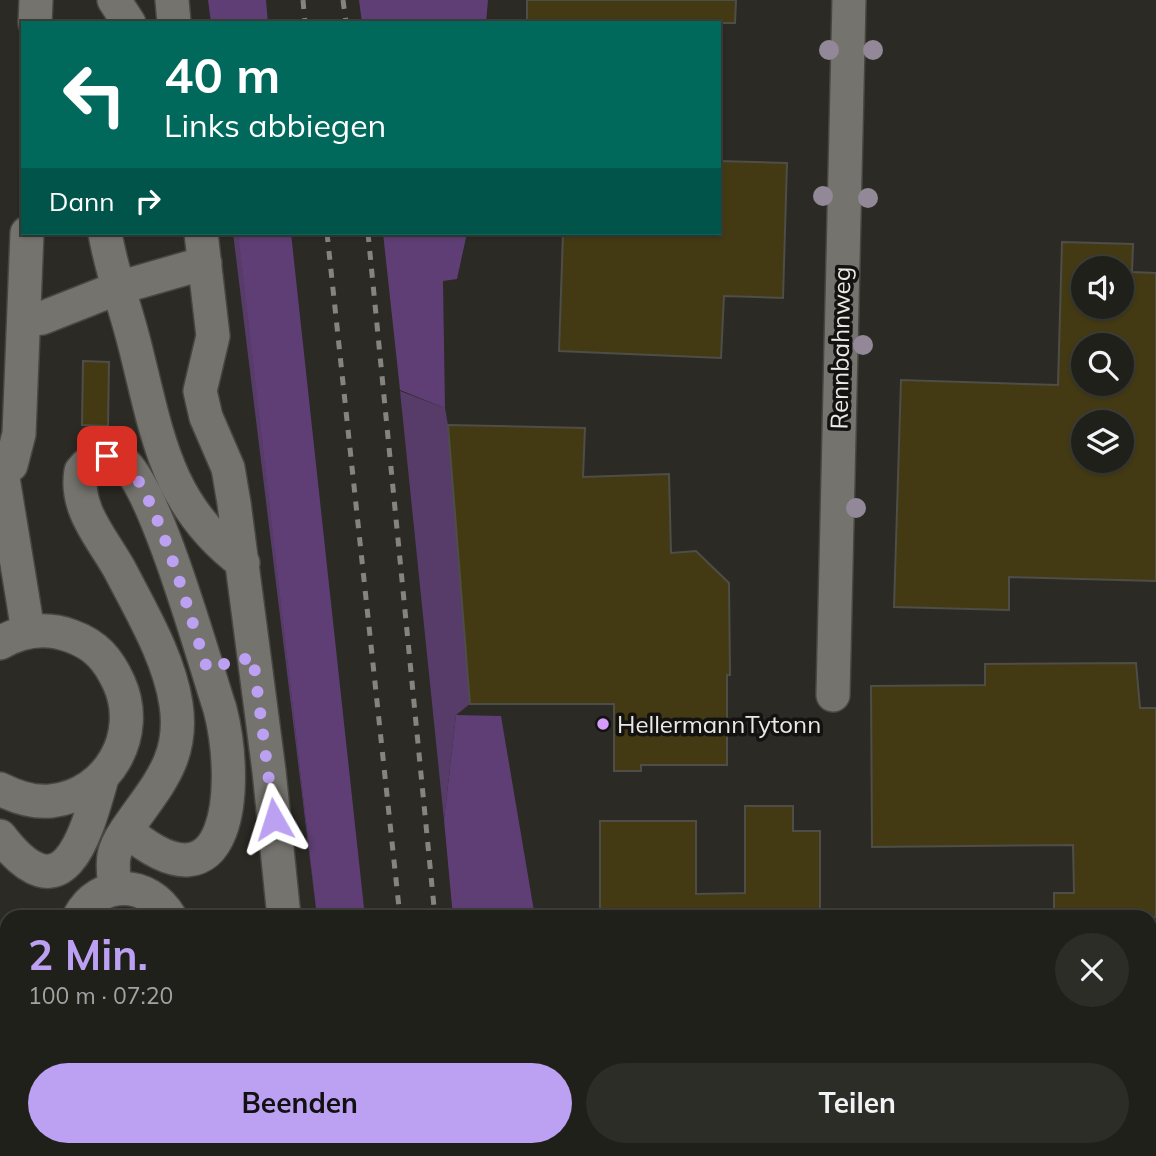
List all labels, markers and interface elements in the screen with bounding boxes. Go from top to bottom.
text: 40 m [164,44,280,105]
icon: left [49,49,140,140]
text: Links abbiegen [164,105,386,145]
icon: right [129,182,167,220]
text: Dann [49,185,115,218]
map controls [1071,256,1134,473]
button: sound [1071,256,1134,319]
street label: Rennbahnweg [824,266,856,430]
button: search [1071,333,1134,396]
button: layers [1071,410,1134,473]
pin [77,426,137,486]
icon: arrive [88,437,126,475]
place label: HellermannTytonn [617,709,821,739]
marker: HellermannTytonn [595,716,611,732]
position arrow [237,782,311,856]
text: 2 Min. [28,928,148,981]
button: close [1055,933,1129,1007]
text: 100 m · 07:20 [28,981,173,1010]
button: Beenden [28,1063,572,1143]
button: Teilen [586,1063,1129,1143]

